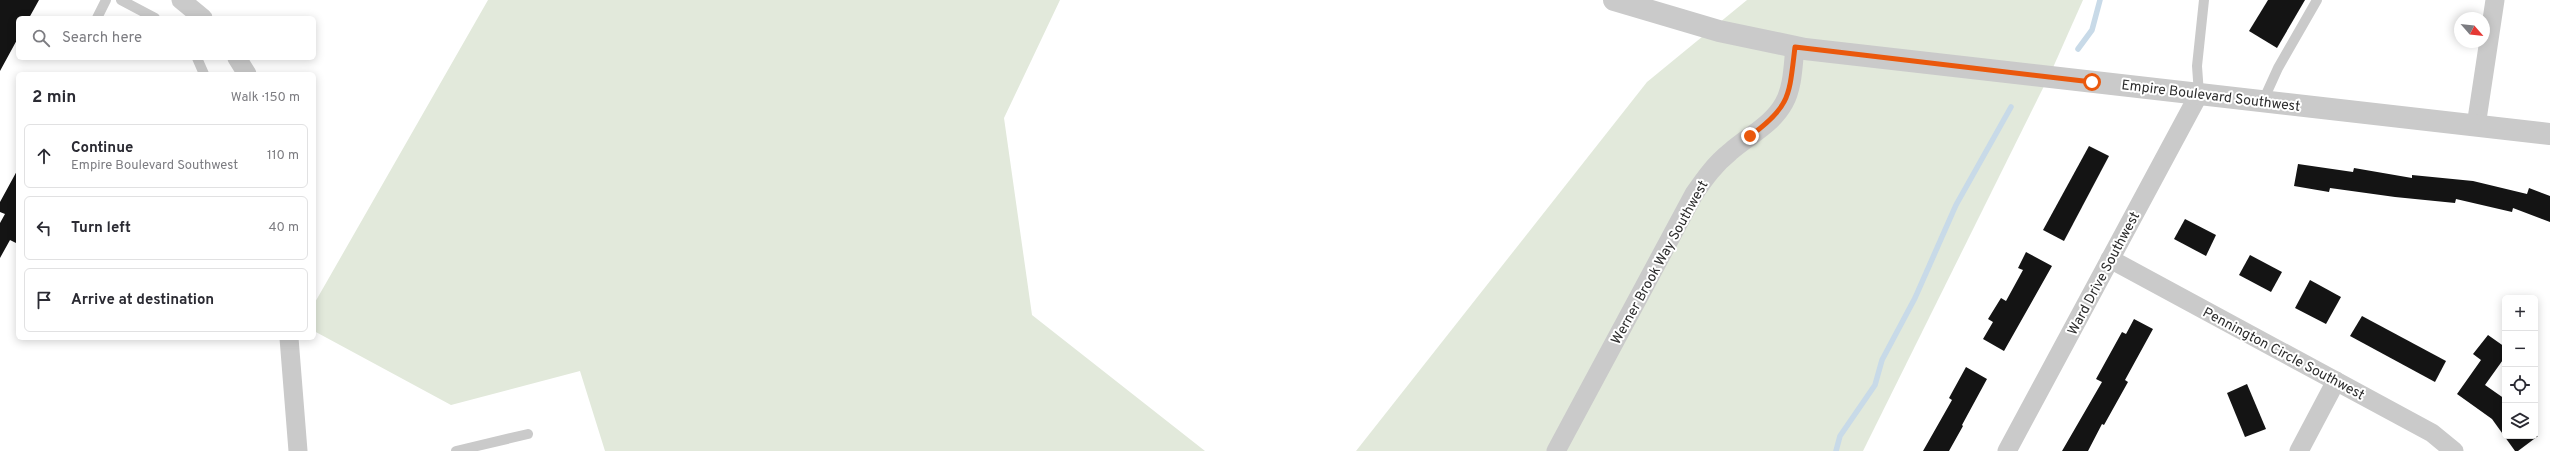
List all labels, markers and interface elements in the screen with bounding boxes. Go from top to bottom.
north arrow [2454,12,2490,48]
search box [16,16,316,60]
icon: search [30,27,52,49]
text: Search here [62,29,142,48]
route start [2083,73,2101,91]
street label: Empire Boulevard Southwest [2120,77,2301,116]
text: 2 min [32,87,76,109]
text: Walk · 150 m [231,90,300,106]
route end [1741,127,1759,145]
text: Continue [71,139,133,158]
icon: ahead [33,145,55,167]
text: 110 m [267,148,299,164]
text: Empire Boulevard Southwest [71,158,238,174]
street label: Werner Brook Way Southwest [1608,178,1713,348]
street label: Ward Drive Southwest [2065,209,2144,338]
icon: left [33,217,55,239]
text: Turn left [71,219,131,238]
text: 40 m [269,220,299,236]
icon: arrive [33,289,55,311]
text: Arrive at destination [71,291,214,310]
map controls [2502,295,2538,439]
button: + [2502,295,2538,331]
street label: Pennington Circle Southwest [2199,304,2367,404]
button: − [2502,331,2538,367]
button: locate [2502,367,2538,403]
button: layers [2502,403,2538,439]

